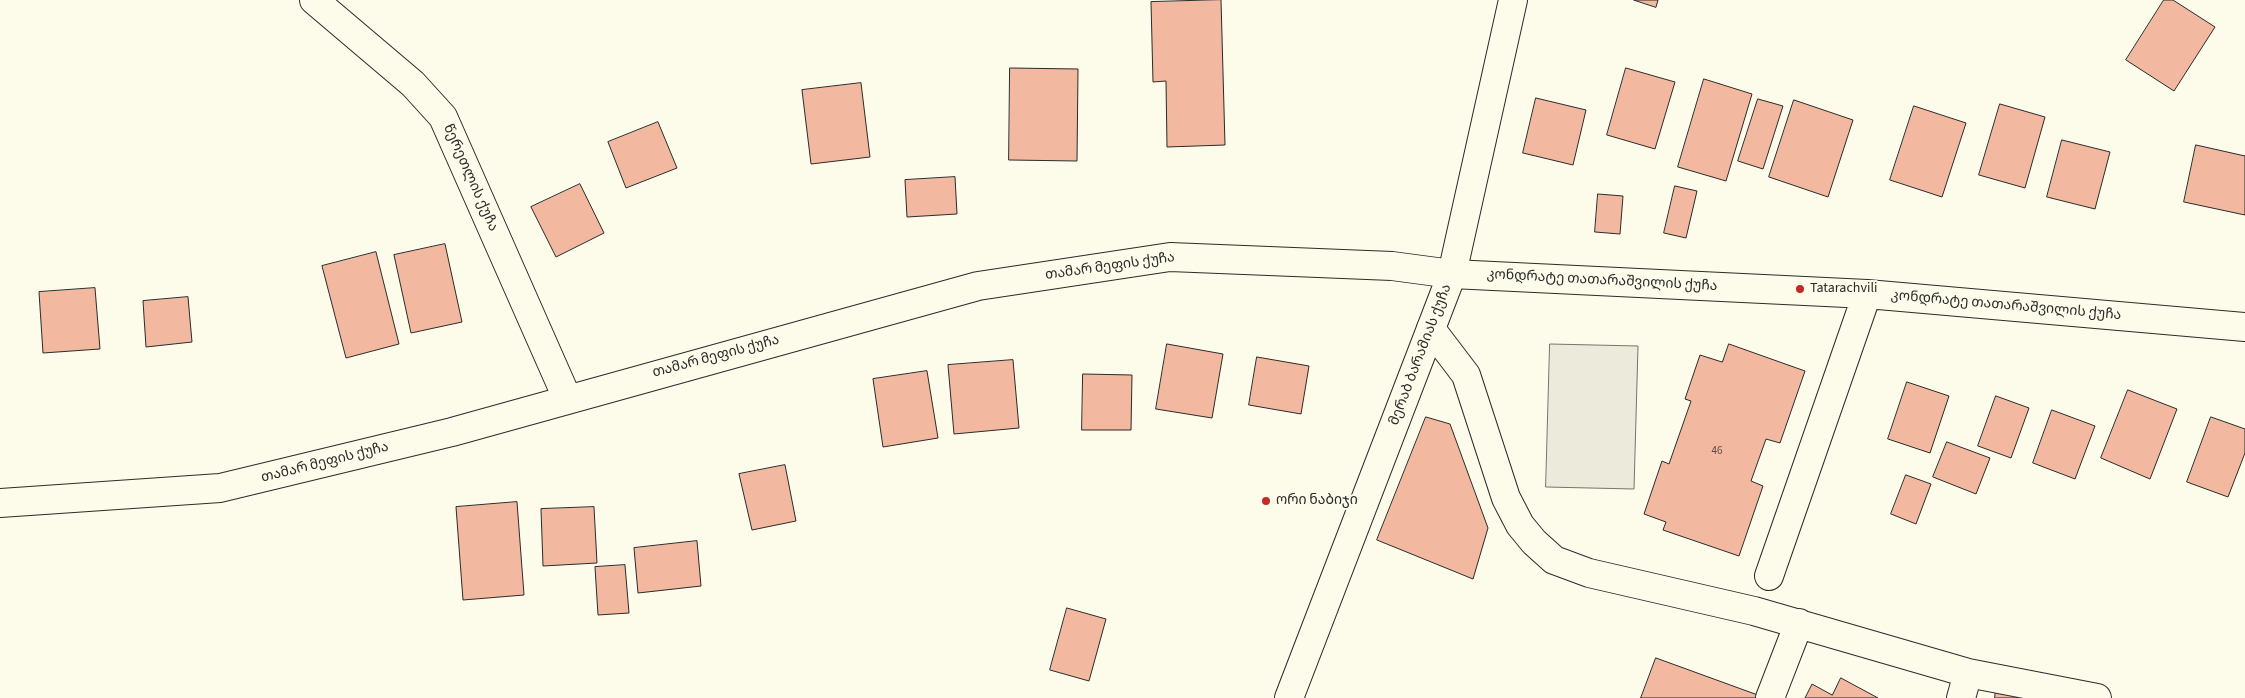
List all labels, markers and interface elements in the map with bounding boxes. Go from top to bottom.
street label: წერეთლის ქუჩა [439,122,501,234]
street label: თამარ მეფის ქუჩა [1044,250,1176,284]
street label: კონდრატე თათარაშვილის ქუჩა [1486,267,1718,295]
place label: Tatarachvili [1810,281,1877,297]
street label: მერაბ ბარამიას ქუჩა [1386,282,1456,428]
marker: Tatarachvili [1794,283,1806,295]
street label: კონდრატე თათარაშვილის ქუჩა [1890,288,2122,324]
street label: თამარ მეფის ქუჩა [651,332,781,382]
street label: თამარ მეფის ქუჩა [260,439,390,487]
house number: 46 [1712,445,1722,459]
place label: ორი ნაბიჯი [1276,493,1358,509]
marker: ორი ნაბიჯი [1260,495,1272,507]

